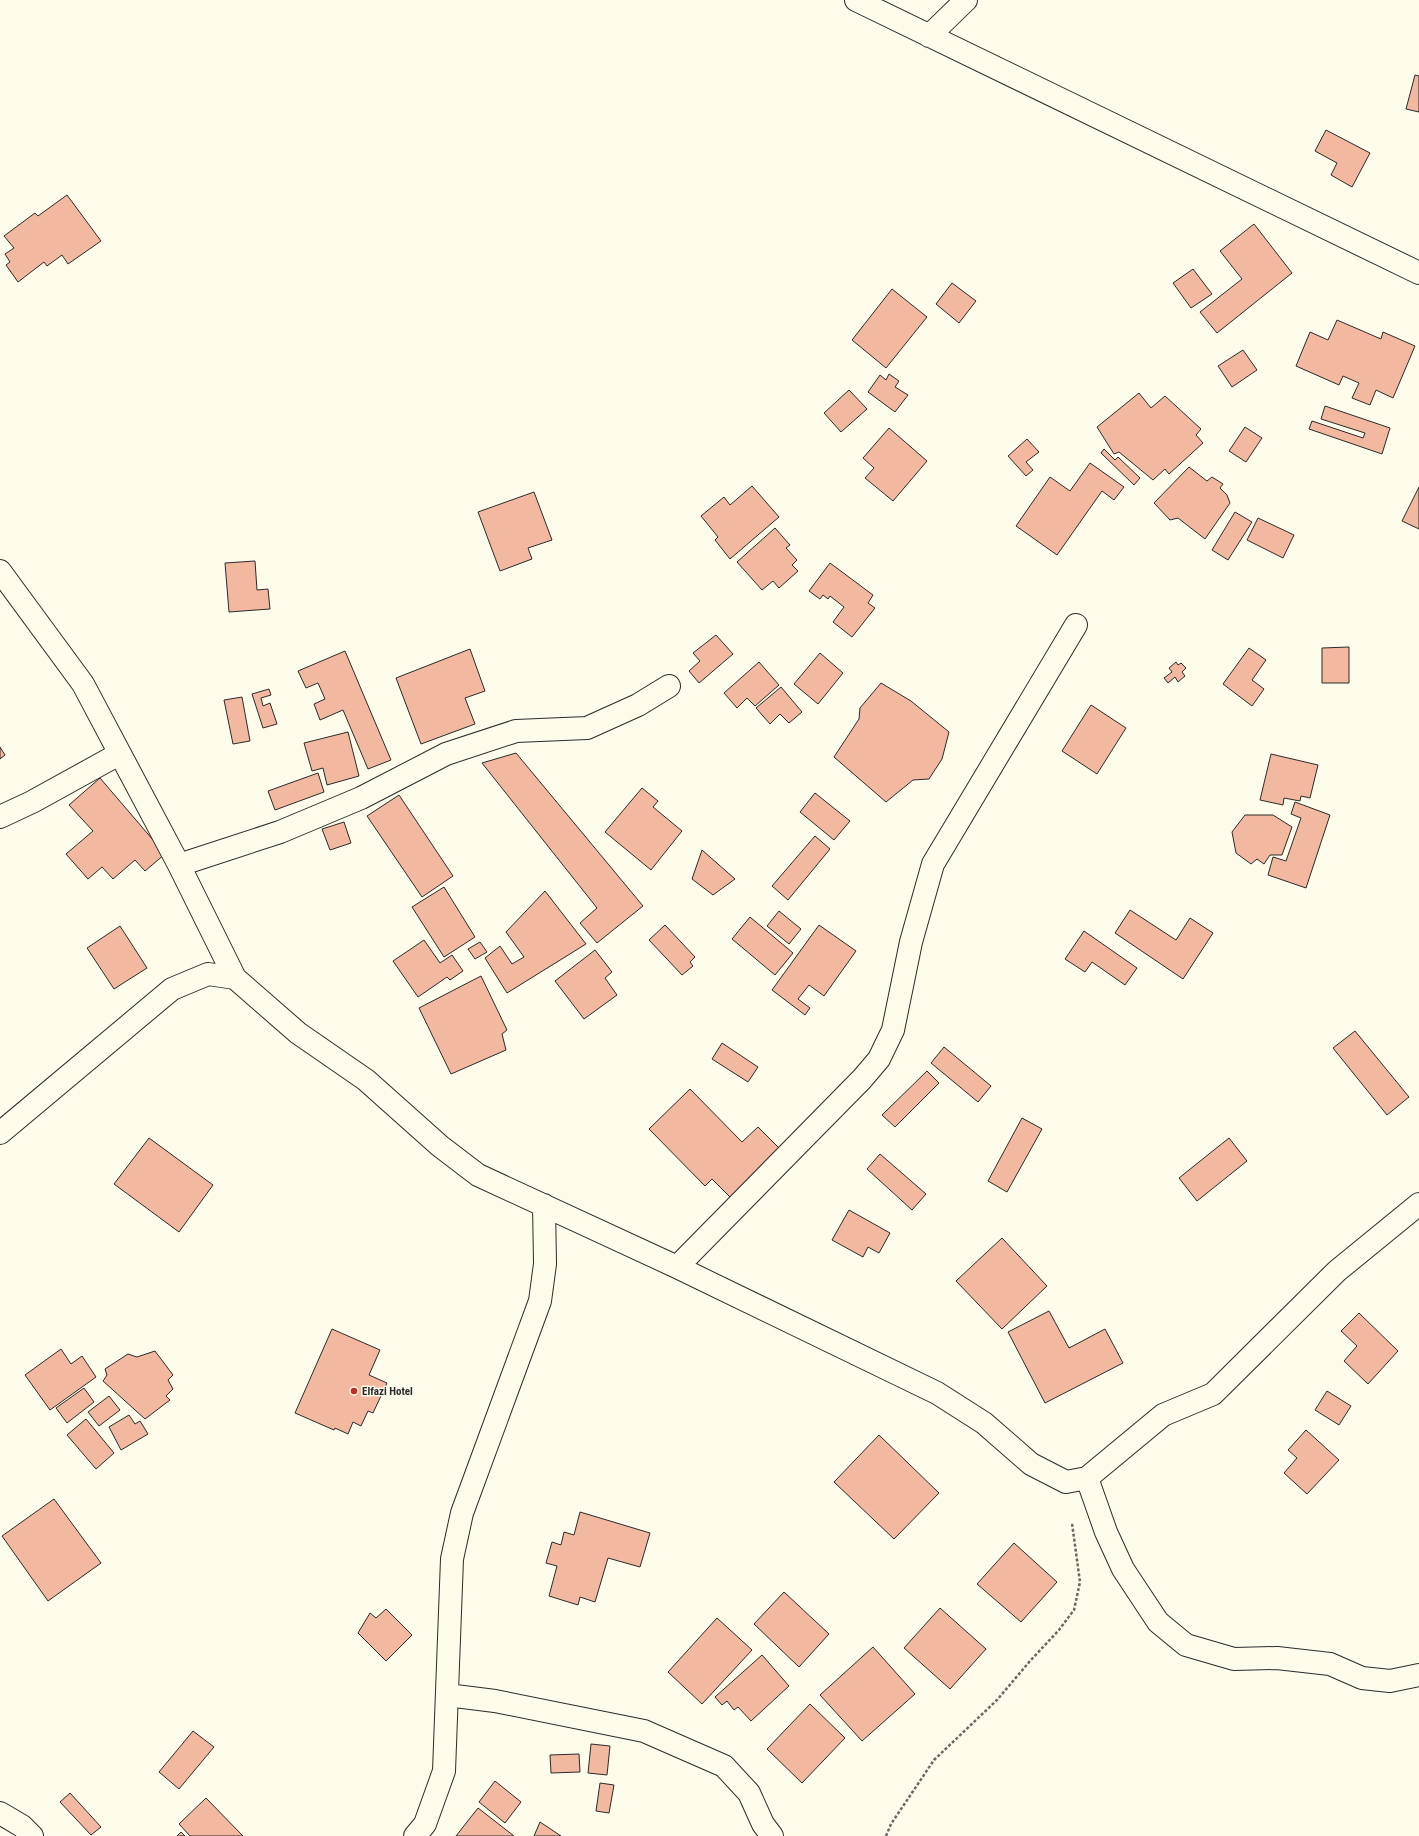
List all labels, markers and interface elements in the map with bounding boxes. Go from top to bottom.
place label: Elfazi Hotel [362,1385,413,1398]
marker: Elfazi Hotel [349,1386,359,1396]

